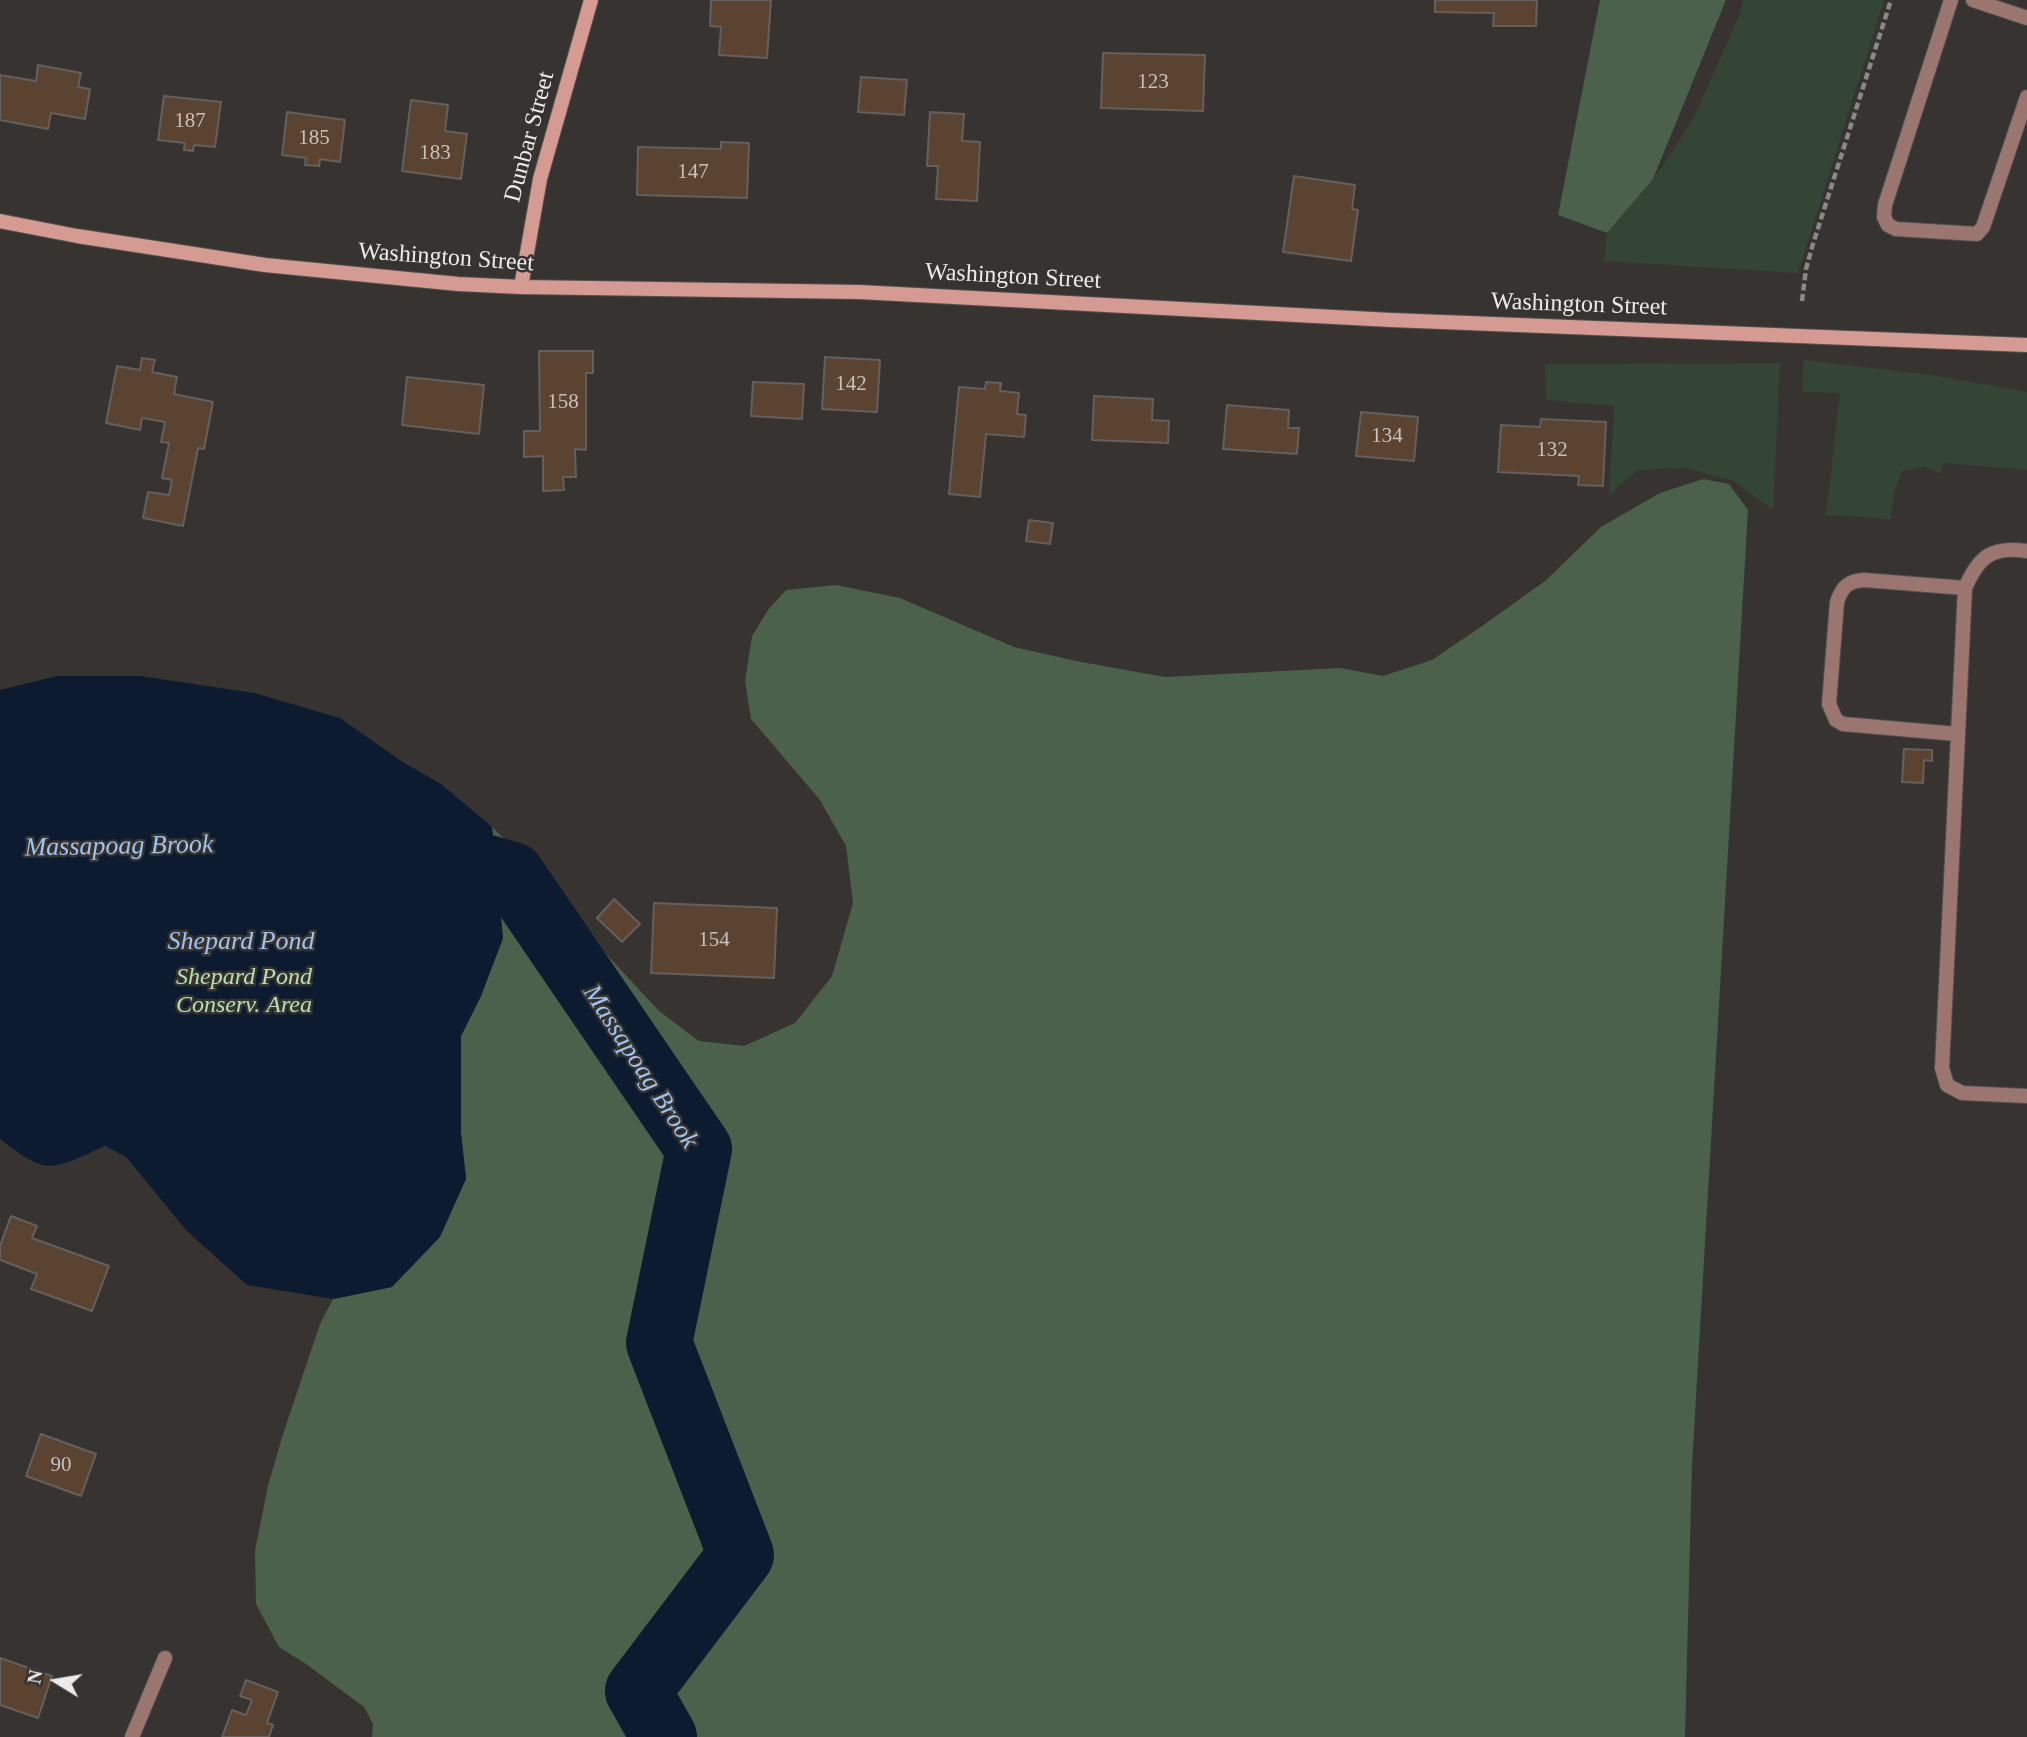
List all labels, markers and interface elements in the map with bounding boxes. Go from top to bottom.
street label: Dunbar Street [499,69,561,205]
house number: 123 [1137,69,1169,95]
house number: 187 [174,108,206,134]
house number: 185 [298,125,330,151]
house number: 183 [419,140,451,166]
house number: 147 [677,159,709,185]
street label: Washington Street [357,237,535,279]
street label: Washington Street [924,258,1102,296]
street label: Washington Street [1491,288,1667,322]
house number: 142 [835,371,867,397]
house number: 158 [547,389,579,415]
house number: 134 [1371,423,1403,449]
house number: 132 [1536,437,1568,463]
water label: Massapoag Brook [24,830,214,864]
water label: Shepard Pond [167,926,315,958]
house number: 154 [698,927,730,953]
park label: Shepard Pond Conserv. Area [176,964,312,1020]
water label: Massapoag Brook [575,979,705,1155]
house number: 90 [50,1452,72,1478]
north arrow [21,1646,91,1716]
text: N [23,1668,47,1686]

